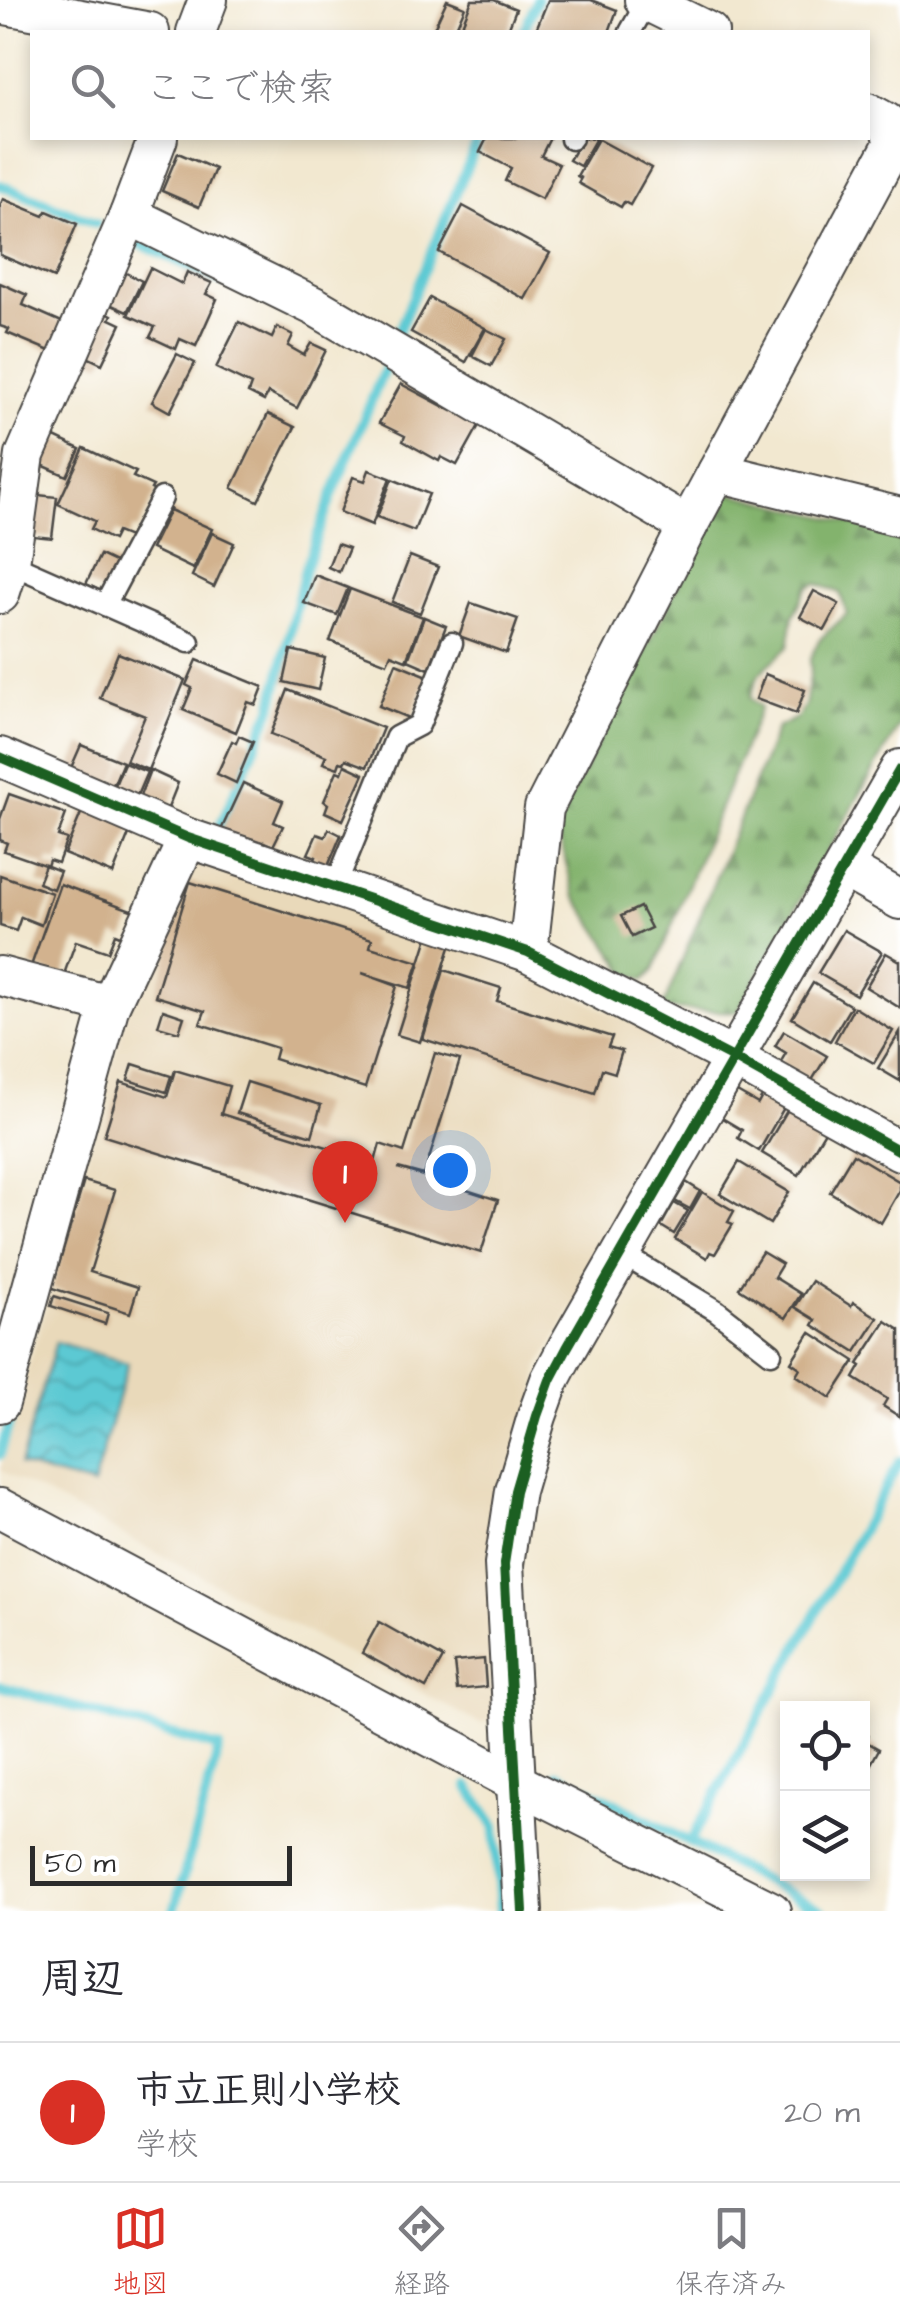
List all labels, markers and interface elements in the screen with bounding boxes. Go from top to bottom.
search box [30,30,870,140]
icon: search [65,58,120,113]
text: ここで検索 [145,63,335,115]
pin: 1 [312,1140,378,1223]
your location [425,1145,476,1196]
map controls [780,1701,870,1881]
button: locate [780,1701,870,1791]
button: layers [780,1791,870,1881]
scale bar [30,1841,292,1886]
text: 50 m [45,1844,116,1883]
text: 周辺 [40,1951,124,2009]
text: 市立正則小学校 [135,2065,401,2117]
text: 1 [70,2090,75,2135]
text: 20 m [784,2090,860,2135]
text: 学校 [135,2122,199,2167]
tab: 地図 [113,2201,169,2304]
tab: 経路 [394,2201,450,2304]
tab: 保存済み [675,2201,787,2304]

